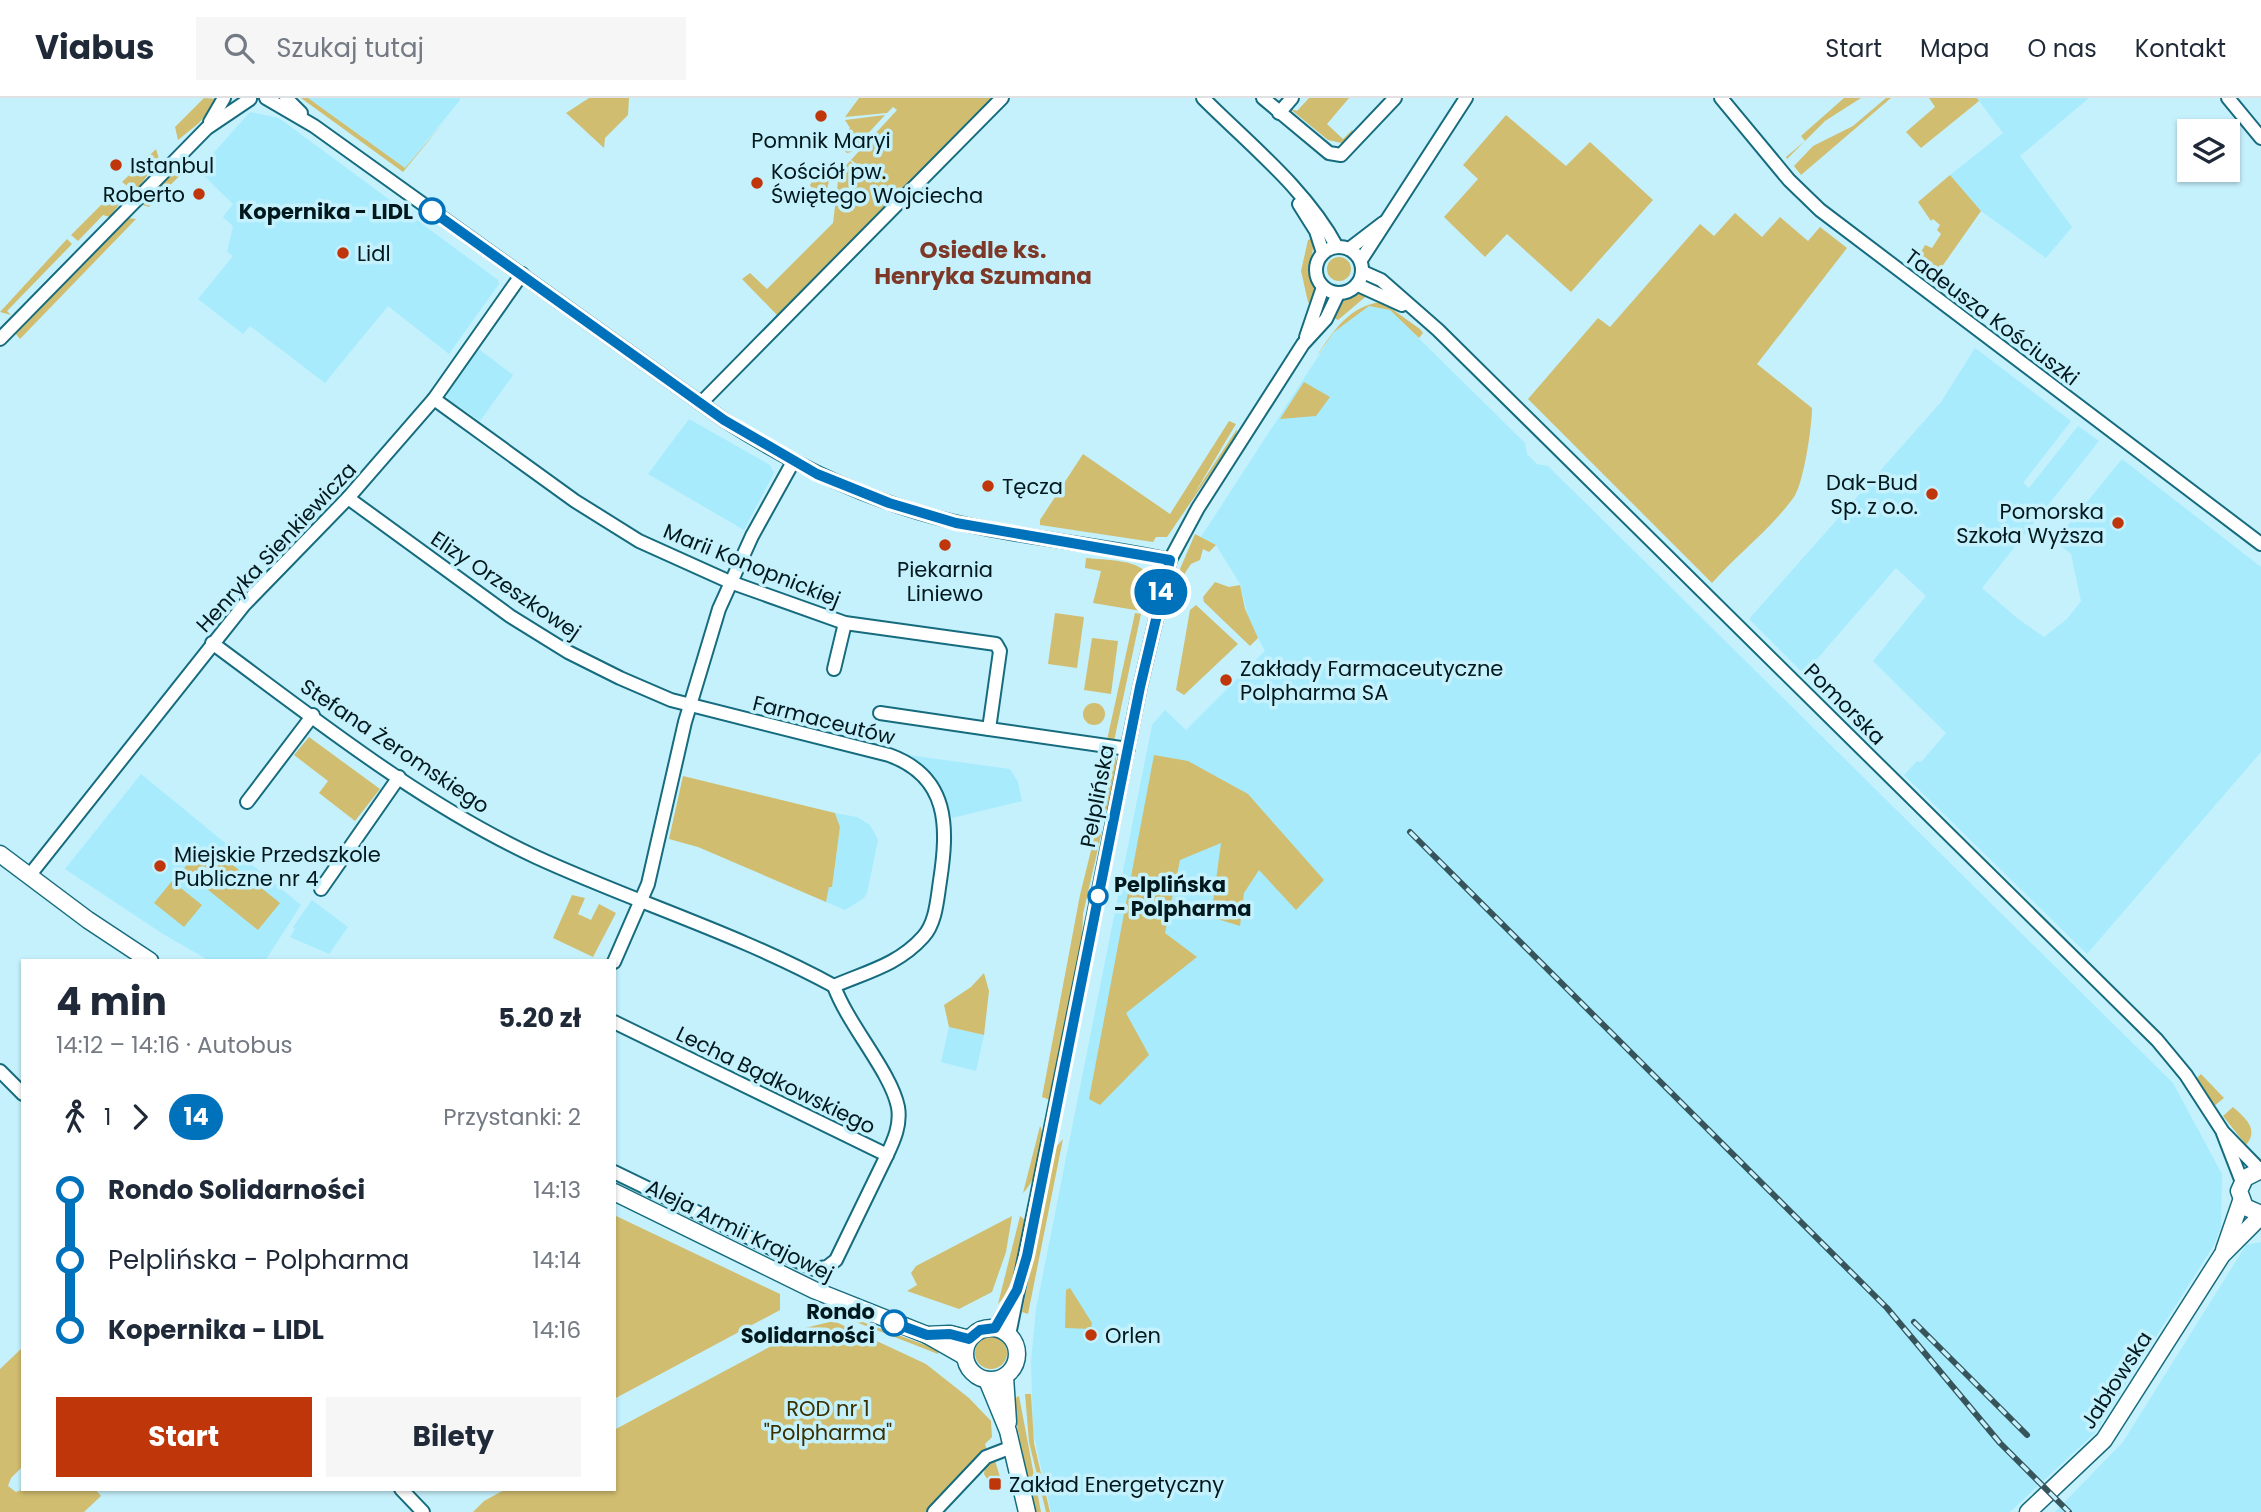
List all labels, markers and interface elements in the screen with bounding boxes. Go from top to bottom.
search box [196,17,686,80]
text: Viabus [35,24,154,71]
icon: search [220,29,258,67]
text: Szukaj tutaj [276,30,424,66]
text: Start [1825,32,1882,65]
text: Mapa [1920,32,1989,65]
text: O nas [2027,32,2097,65]
text: Kontakt [2135,32,2226,65]
marker: Pomnik Maryi [813,108,829,124]
map controls [2177,119,2240,182]
button: layers [2177,119,2240,182]
place label: Pomnik Maryi [751,126,891,155]
place label: Istanbul [130,151,214,180]
marker: Istanbul [108,157,124,173]
place label: Kościół pw. Świętego Wojciecha [771,157,983,210]
marker: Kościół pw. Świętego Wojciecha [749,175,765,191]
place label: Roberto [103,180,185,209]
marker: Roberto [191,186,207,202]
place label: Kopernika - LIDL [239,197,413,226]
marker: Kopernika - LIDL [419,198,445,224]
district label: Osiedle ks. Henryka Szumana [874,234,1092,292]
place label: Lidl [357,239,391,268]
street label: Tadeusza Kościuszki [1899,242,2085,392]
marker: Lidl [335,245,351,261]
street label: Henryka Sienkiewicza [189,456,363,638]
place label: Dak-Bud Sp. z o.o. [1826,468,1918,521]
place label: Tęcza [1002,472,1063,501]
marker: Tęcza [980,478,996,494]
marker: Dak-Bud Sp. z o.o. [1924,486,1940,502]
place label: Pomorska Szkoła Wyższa [1956,497,2104,550]
marker: Pomorska Szkoła Wyższa [2110,515,2126,531]
street label: Marii Konopnickiej [659,516,845,614]
street label: Elizy Orzeszkowej [425,524,587,646]
marker: Piekarnia Liniewo [937,537,953,553]
place label: Piekarnia Liniewo [897,555,993,608]
line badge: 14 [1130,569,1192,615]
text: 14 [1148,575,1174,608]
place label: Zakłady Farmaceutyczne Polpharma SA [1240,654,1503,707]
street label: Pomorska [1798,657,1892,751]
street label: Stefana Żeromskiego [295,672,495,820]
marker: Zakłady Farmaceutyczne Polpharma SA [1218,672,1234,688]
street label: Farmaceutów [750,688,898,752]
street label: Pelplińska [1073,742,1121,850]
place label: Miejskie Przedszkole Publiczne nr 4 [174,840,381,893]
marker: Miejskie Przedszkole Publiczne nr 4 [152,858,168,874]
place label: Pelplińska - Polpharma [1114,870,1251,923]
marker: Pelplińska - Polpharma [1088,886,1108,906]
text: 4 min [56,975,167,1028]
text: 5.20 zł [498,1000,581,1036]
street label: Lecha Bądkowskiego [671,1019,881,1141]
text: 14:12 – 14:16 · Autobus [56,1029,293,1061]
icon: walk [56,1098,94,1136]
icon: forward [121,1098,159,1136]
text: 14 [183,1100,209,1133]
text: 1 [104,1101,111,1133]
text: Przystanki: 2 [443,1101,581,1133]
text: Rondo Solidarności [108,1172,365,1208]
street label: Aleja Armii Krajowej [641,1172,839,1288]
text: 14:13 [533,1174,581,1206]
text: Pelplińska - Polpharma [108,1242,409,1278]
text: 14:14 [532,1244,581,1276]
place label: Rondo Solidarności [741,1297,875,1350]
marker: Rondo Solidarności [881,1310,907,1336]
text: Kopernika - LIDL [108,1312,324,1348]
text: 14:16 [532,1314,581,1346]
place label: Orlen [1105,1321,1161,1350]
street label: Jabłowska [2073,1325,2159,1435]
marker: Orlen [1083,1327,1099,1343]
park label: ROD nr 1 "Polpharma" [764,1394,892,1447]
button: Start [56,1397,312,1477]
button: Bilety [326,1397,581,1477]
place label: Zakład Energetyczny [1009,1470,1224,1499]
marker: Zakład Energetyczny [987,1476,1003,1492]

